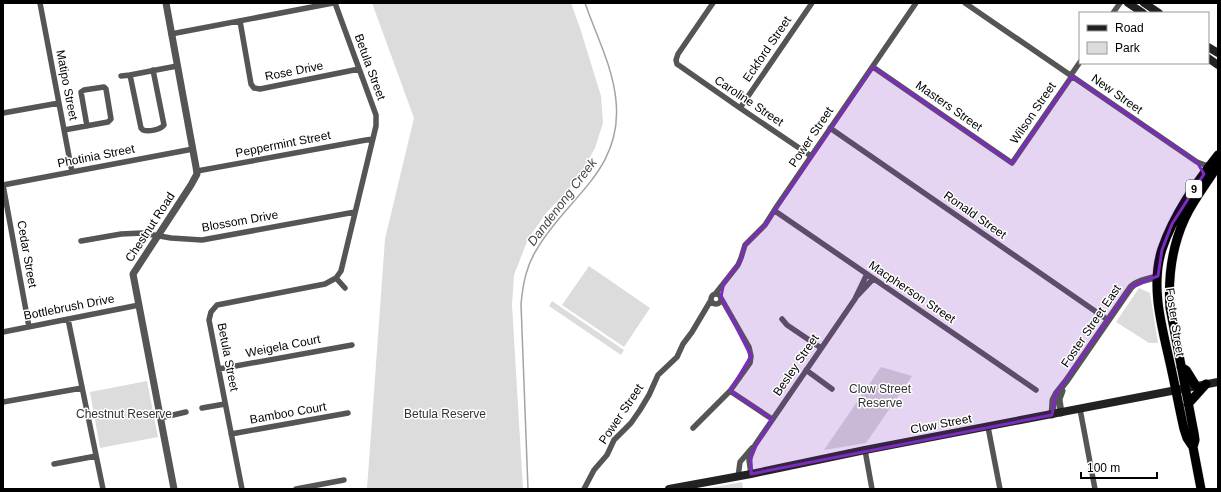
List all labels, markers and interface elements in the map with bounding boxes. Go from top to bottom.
legend [1079,12,1209,64]
street label: Eckford Street [740,13,794,84]
text: Road [1115,21,1144,35]
street label: Betula Street [352,32,389,103]
text: Park [1115,41,1141,55]
street label: Matipo Street [53,49,81,122]
street label: Rose Drive [264,58,325,84]
street label: New Street [1089,71,1146,117]
street label: Caroline Street [712,73,787,130]
street label: Masters Street [913,78,986,134]
street label: Wilson Street [1007,79,1059,146]
street label: Power Street [786,104,837,170]
street label: Peppermint Street [234,128,332,160]
street label: Photinia Street [56,141,137,170]
water label: Dandenong Creek [524,154,601,249]
road number: 9 [1186,180,1202,198]
street label: Ronald Street [941,188,1010,242]
street label: Chestnut Road [122,190,178,264]
street label: Blossom Drive [201,207,280,235]
street label: Cedar Street [14,219,40,289]
street label: Macpherson Street [866,258,958,327]
street label: Foster Street East [1058,281,1124,370]
street label: Foster Street [1163,287,1187,358]
street label: Bottlebrush Drive [22,291,116,323]
street label: Betula Street [215,322,242,393]
street label: Besley Street [770,331,822,399]
street label: Weigela Court [244,332,322,360]
street label: Power Street [596,381,647,447]
park label: Clow Street Reserve [849,382,912,410]
street label: Bamboo Court [249,399,328,427]
park label: Chestnut Reserve [76,407,172,421]
park label: Betula Reserve [404,407,486,421]
street label: Clow Street [909,411,973,437]
scale bar [1081,454,1157,480]
text: 100 m [1087,461,1120,475]

